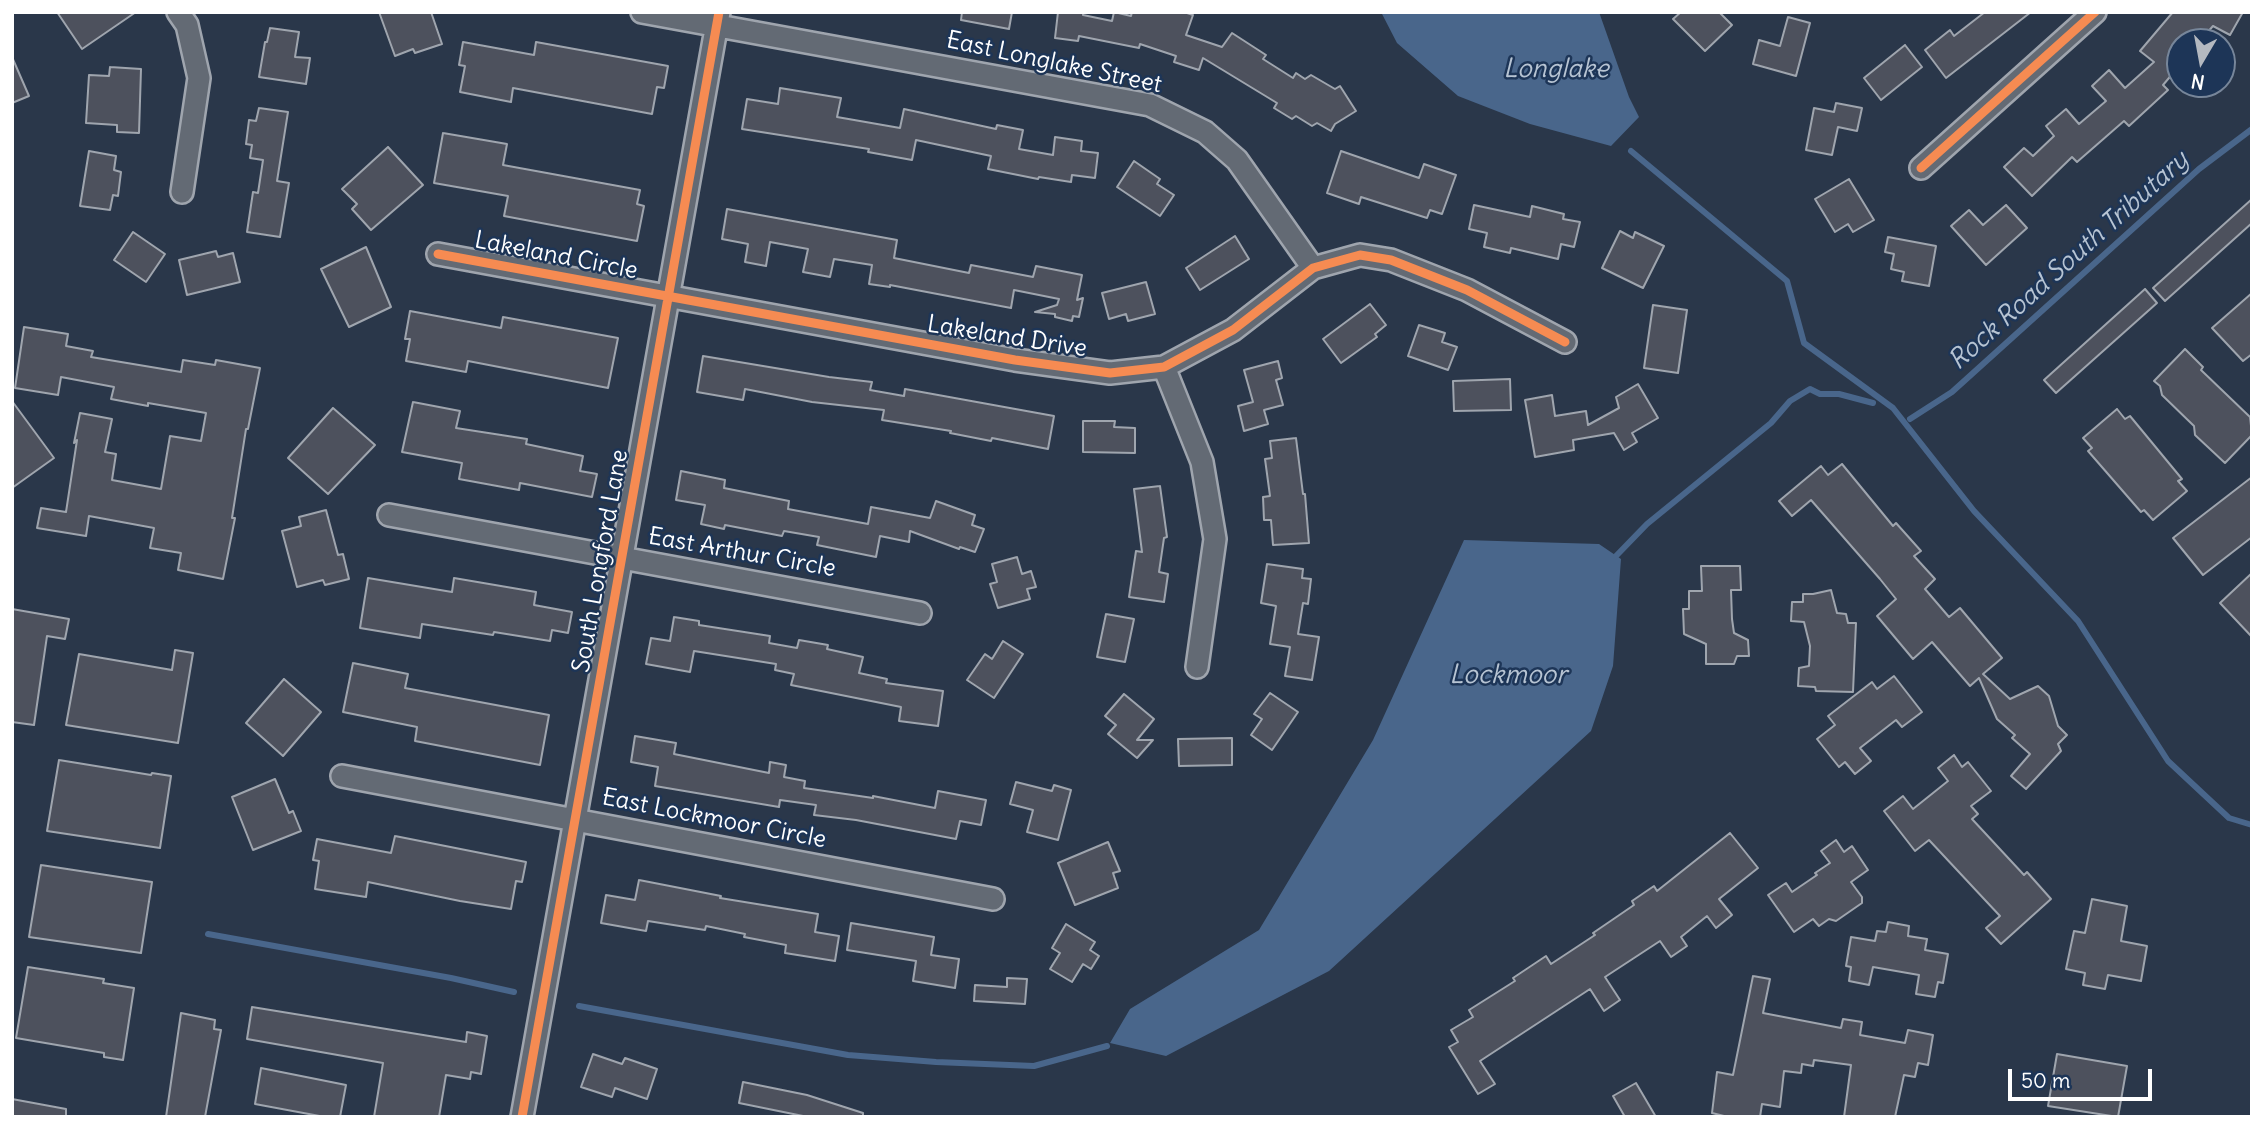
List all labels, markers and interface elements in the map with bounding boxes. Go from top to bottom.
street label: East Longlake Street [944,26,1164,100]
north arrow [2166,28,2236,98]
water label: Longlake [1503,54,1609,86]
text: N [2189,69,2206,95]
water label: Rock Road South Tributary [1943,145,2195,377]
street label: Lakeland Circle [472,226,640,286]
street label: Lakeland Drive [925,310,1089,364]
street label: South Longford Lane [567,447,635,675]
street label: East Arthur Circle [646,522,838,584]
water label: Lockmoor [1449,660,1567,692]
street label: East Lockmoor Circle [600,783,828,855]
scale bar [2012,1056,2156,1100]
text: 50 m [2021,1067,2070,1094]

